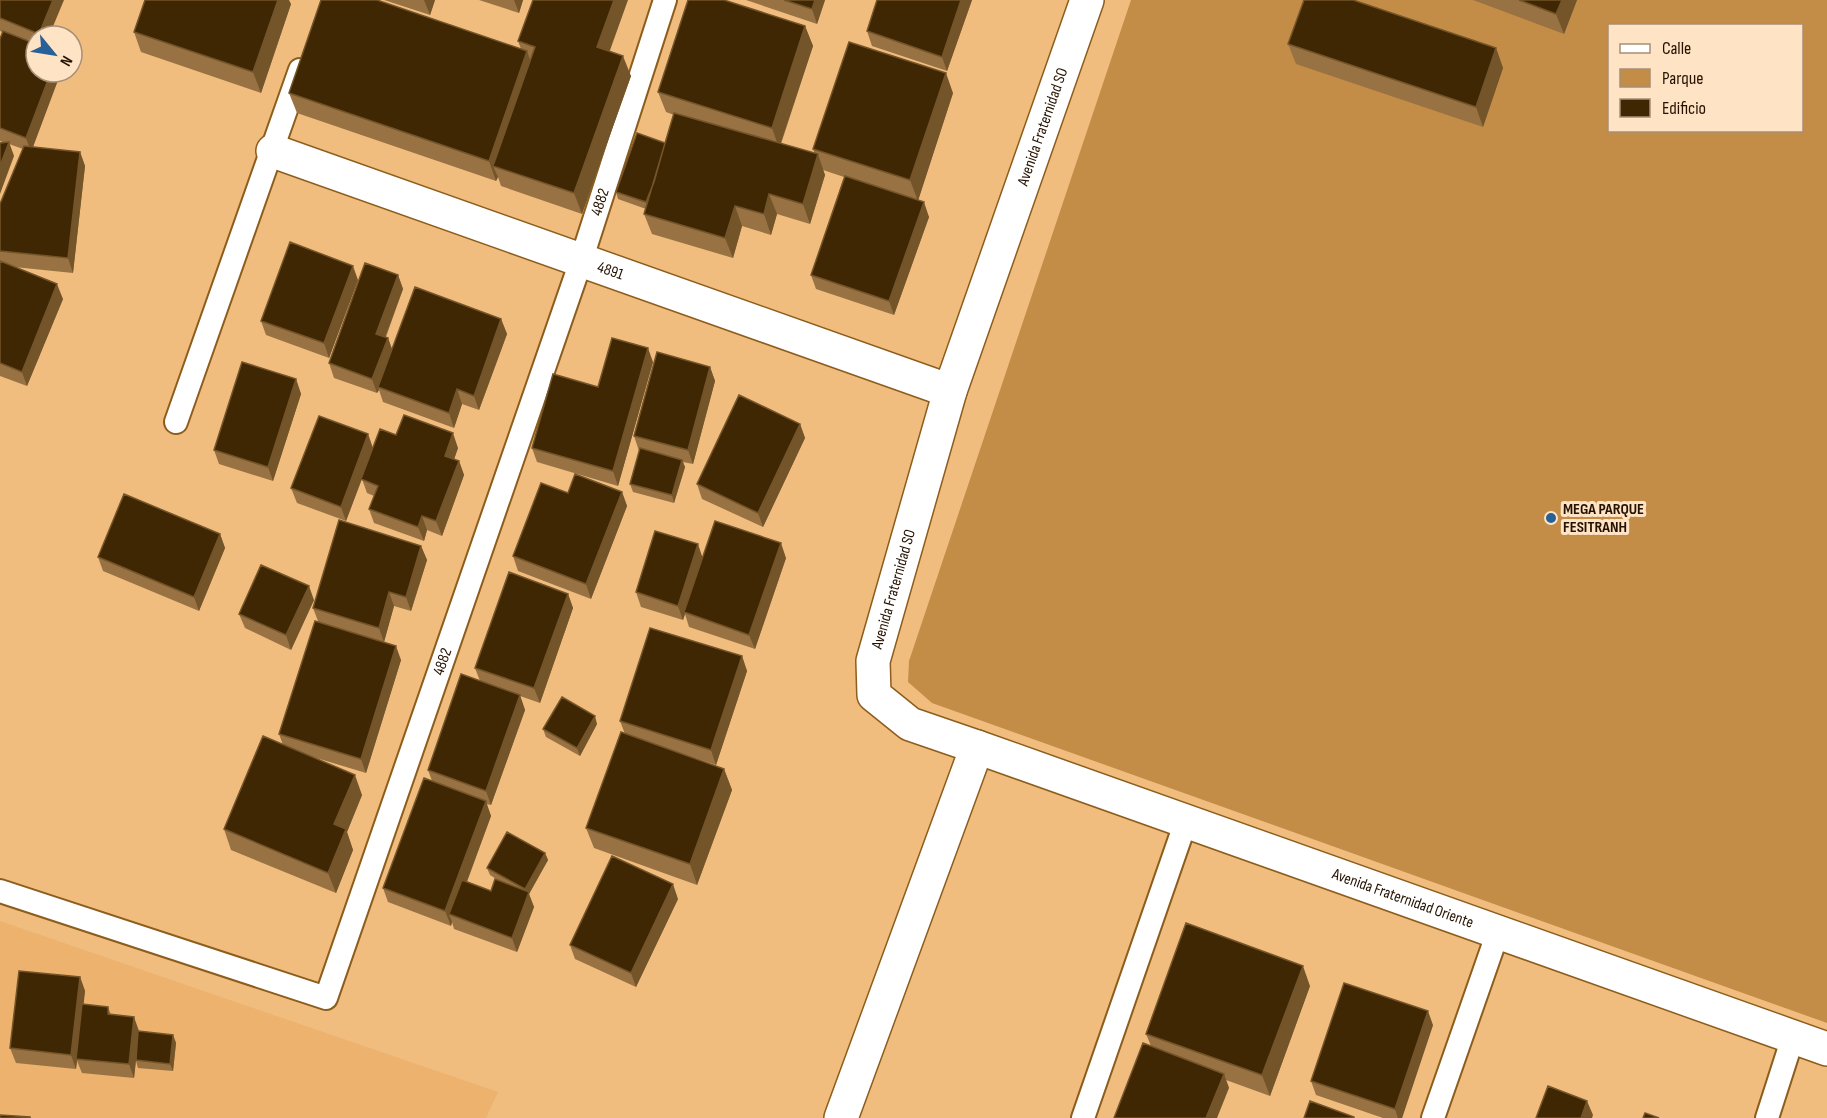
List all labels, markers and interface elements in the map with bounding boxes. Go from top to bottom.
north arrow [24,24,84,84]
legend [1608,24,1803,132]
text: Calle [1662,38,1691,59]
text: N [55,52,76,69]
street label: Avenida Fraternidad SO [1013,65,1072,189]
text: Parque [1662,68,1703,89]
text: Edificio [1662,98,1706,119]
street label: 4882 [587,186,613,218]
street label: 4891 [595,257,626,284]
place label: MEGA PARQUE FESITRANH [1563,500,1644,537]
marker: MEGA PARQUE FESITRANH [1544,511,1558,525]
street label: Avenida Fraternidad SO [867,527,920,652]
street label: 4882 [429,646,456,678]
street label: Avenida Fraternidad Oriente [1329,864,1476,932]

